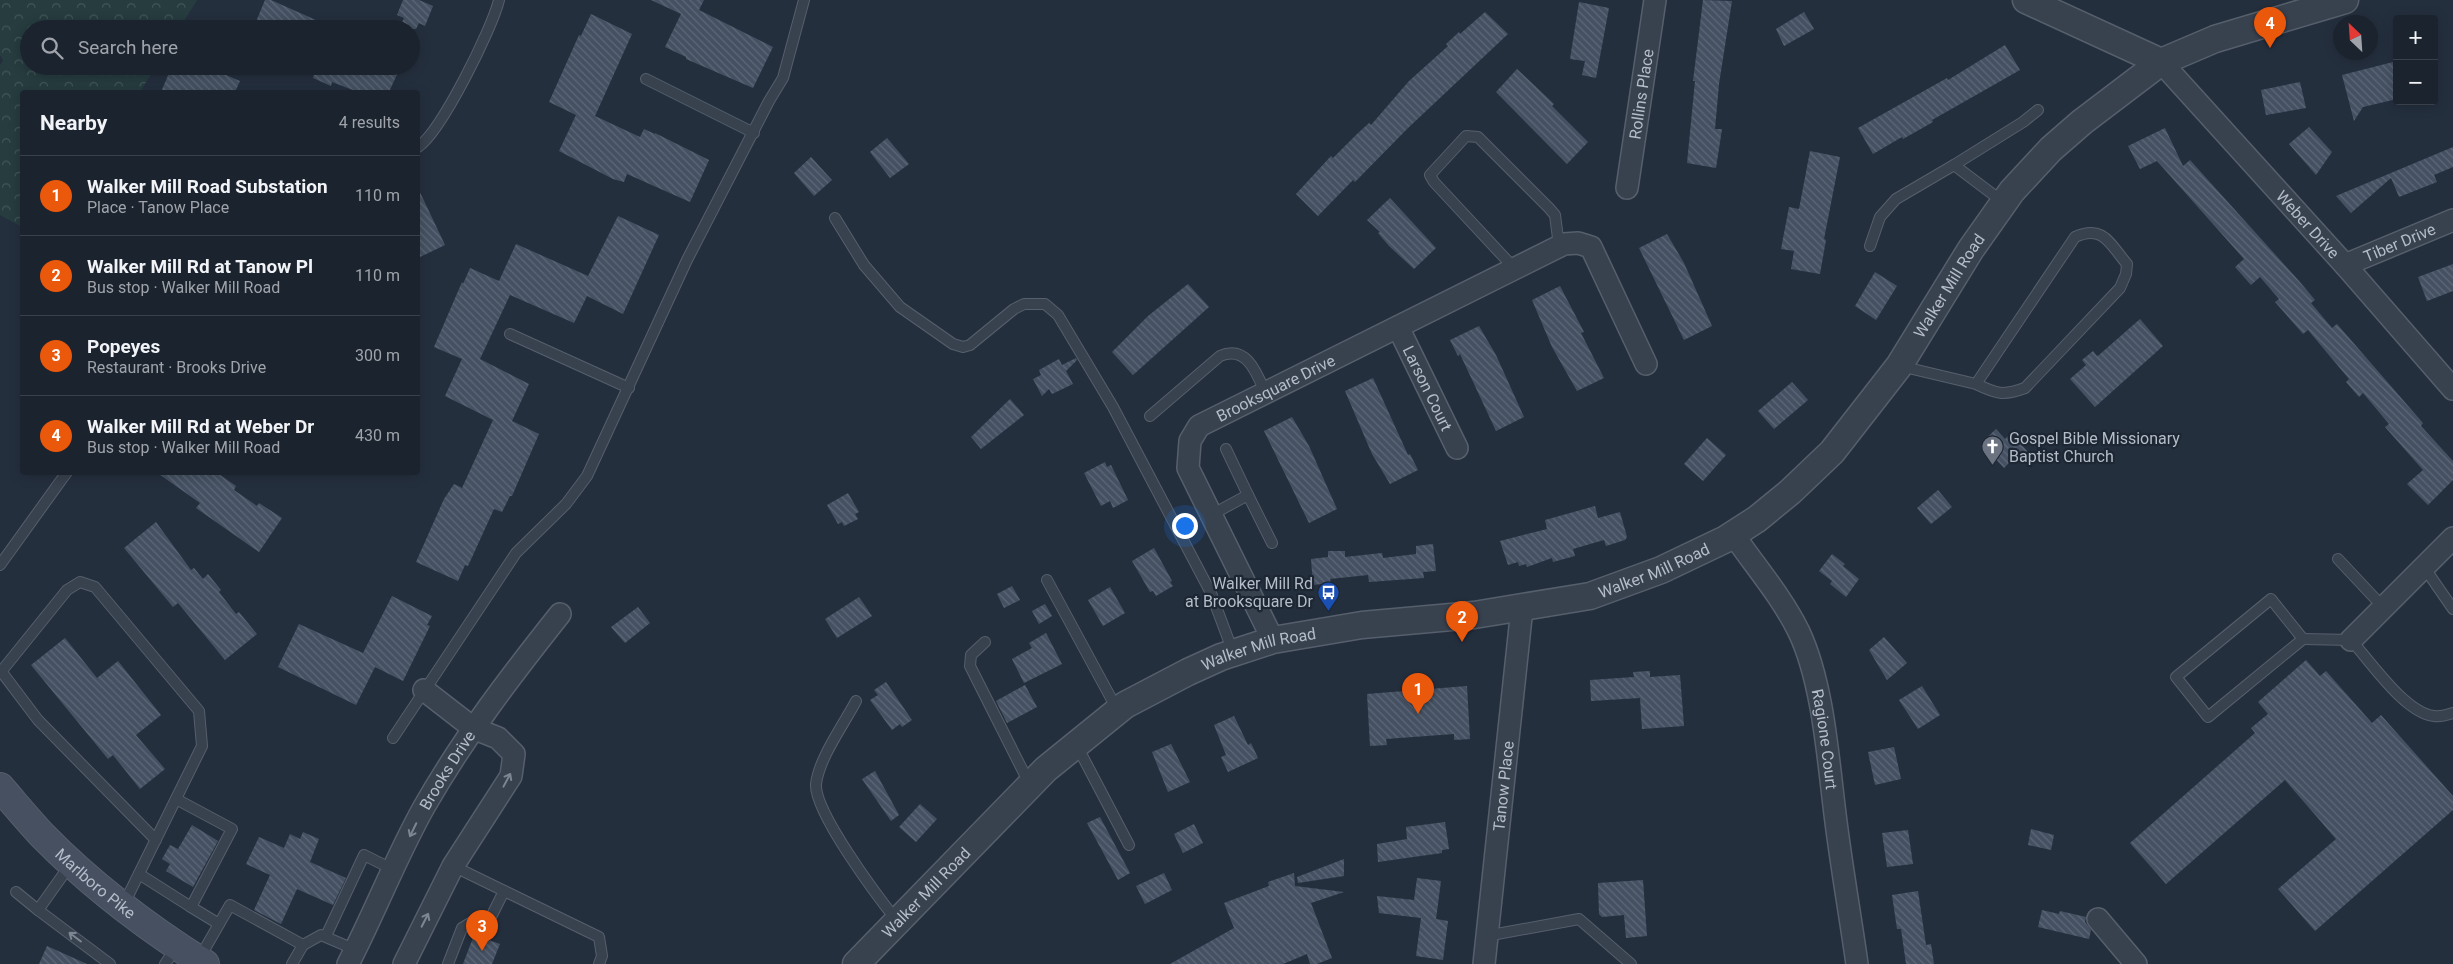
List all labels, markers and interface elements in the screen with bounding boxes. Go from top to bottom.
pin: 4 [2254,7,2286,48]
north arrow [2333,15,2378,60]
map controls [2393,15,2438,105]
button: + [2393,15,2438,60]
search box [20,20,420,75]
icon: search [38,34,66,62]
text: Search here [78,36,178,59]
street label: Rollins Place [1625,47,1657,141]
button: − [2393,60,2438,105]
text: Nearby [40,111,107,135]
text: 4 results [339,113,400,132]
text: Walker Mill Road Substation [87,175,328,198]
text: 1 [51,186,61,205]
text: 110 m [355,186,400,205]
street label: Weber Drive [2272,186,2344,262]
text: Place · Tanow Place [87,198,229,217]
street label: Tiber Drive [2361,219,2438,266]
street label: Walker Mill Road [1909,230,1988,341]
text: Walker Mill Rd at Tanow Pl [87,255,313,278]
text: 2 [51,266,61,285]
text: 110 m [355,266,400,285]
text: Bus stop · Walker Mill Road [87,278,280,297]
text: Popeyes [87,335,160,358]
street label: Larson Court [1399,342,1457,434]
text: 3 [51,346,61,365]
text: 300 m [355,346,400,365]
street label: Brooksquare Drive [1213,350,1338,425]
text: Restaurant · Brooks Drive [87,358,266,377]
text: Walker Mill Rd at Weber Dr [87,415,314,438]
text: 4 [51,426,61,445]
text: 430 m [355,426,400,445]
place label: Gospel Bible Missionary Baptist Church [2009,429,2180,466]
church icon: Gospel Bible Missionary Baptist Church [1981,435,2005,466]
text: Bus stop · Walker Mill Road [87,438,280,457]
your location [1172,513,1198,539]
street label: Walker Mill Road [1596,539,1712,602]
place label: Walker Mill Rd at Brooksquare Dr [1185,574,1314,611]
bus stop icon: Walker Mill Rd at Brooksquare Dr [1317,580,1341,611]
pin: 2 [1446,601,1478,642]
street label: Walker Mill Road [1198,623,1317,674]
pin: 1 [1402,673,1434,714]
street label: Ragione Court [1808,687,1842,790]
street label: Brooks Drive [415,727,479,813]
street label: Tanow Place [1489,740,1517,832]
one-way arrow [502,773,512,788]
one-way arrow [408,822,417,837]
street label: Walker Mill Road [878,843,974,942]
street label: Marlboro Pike [52,844,139,922]
pin: 3 [466,910,498,951]
one-way arrow [420,913,430,928]
one-way arrow [68,932,82,942]

